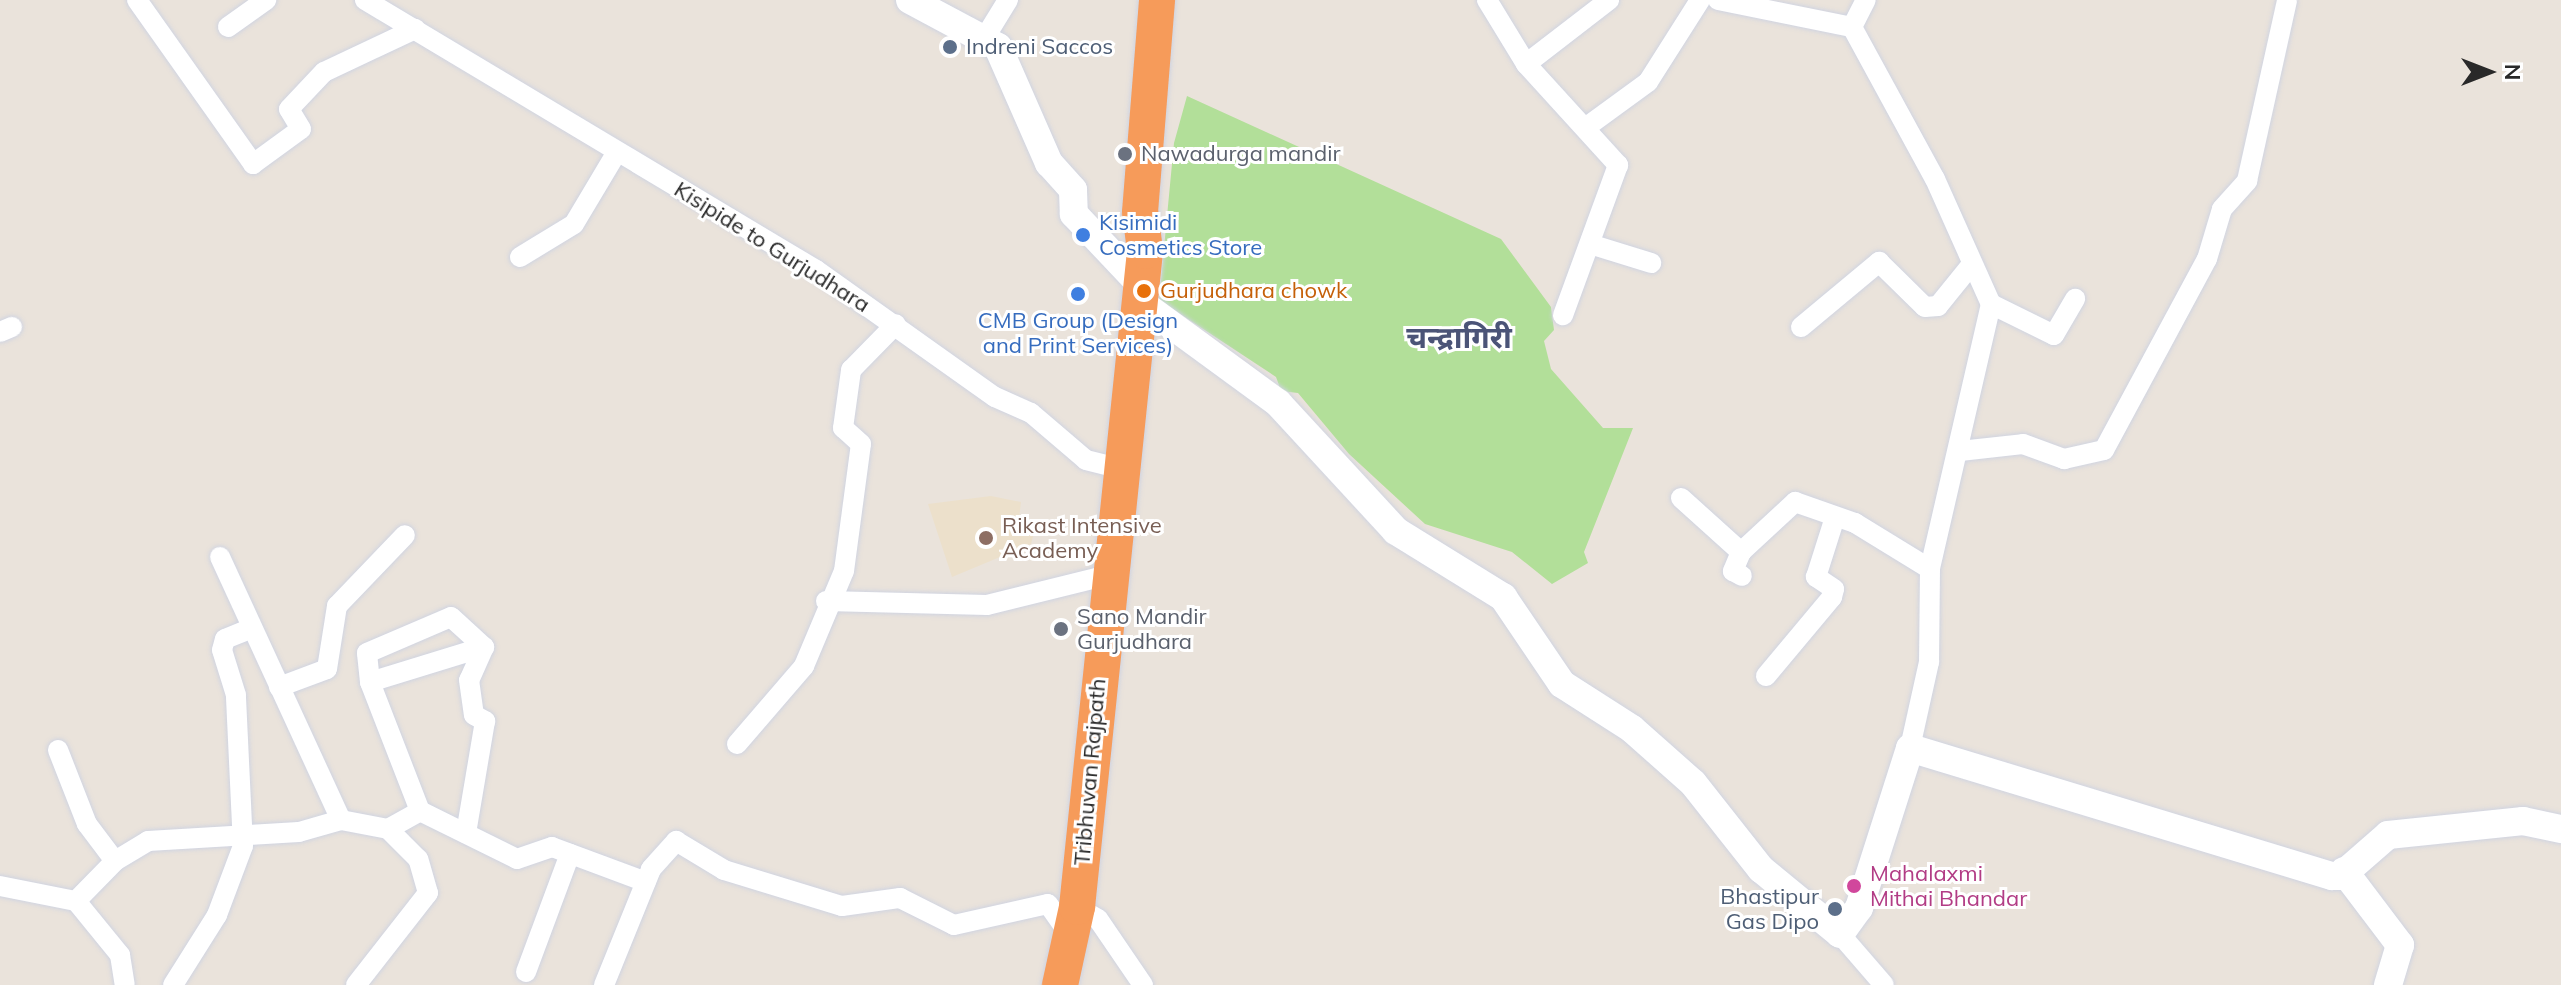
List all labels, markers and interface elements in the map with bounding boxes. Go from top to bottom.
north arrow [2449,32,2529,112]
place label: Indreni Saccos [966,34,1113,60]
marker: Indreni Saccos [941,38,959,56]
text: N [2499,64,2527,80]
place label: Nawadurga mandir [1141,141,1340,167]
marker: Nawadurga mandir [1116,145,1134,163]
street label: Kisipide to Gurjudhara [669,176,875,318]
place label: Kisimidi Cosmetics Store [1099,209,1262,260]
marker: Kisimidi Cosmetics Store [1074,226,1092,244]
place label: Gurjudhara chowk [1160,278,1347,304]
marker: Gurjudhara chowk [1135,282,1153,300]
marker: CMB Group (Design and Print Services) [1069,285,1087,303]
place label: CMB Group (Design and Print Services) [978,307,1178,358]
district label: चन्द्रागिरी [1406,319,1512,355]
place label: Rikast Intensive Academy [1002,512,1162,564]
marker: Rikast Intensive Academy [977,529,995,547]
place label: Sano Mandir Gurjudhara [1077,603,1206,654]
marker: Sano Mandir Gurjudhara [1052,620,1070,638]
street label: Tribhuvan Rajpath [1069,677,1111,867]
place label: Mahalaxmi Mithai Bhandar [1870,860,2027,912]
marker: Mahalaxmi Mithai Bhandar [1845,877,1863,895]
place label: Bhastipur Gas Dipo [1720,883,1819,934]
marker: Bhastipur Gas Dipo [1826,900,1844,918]

